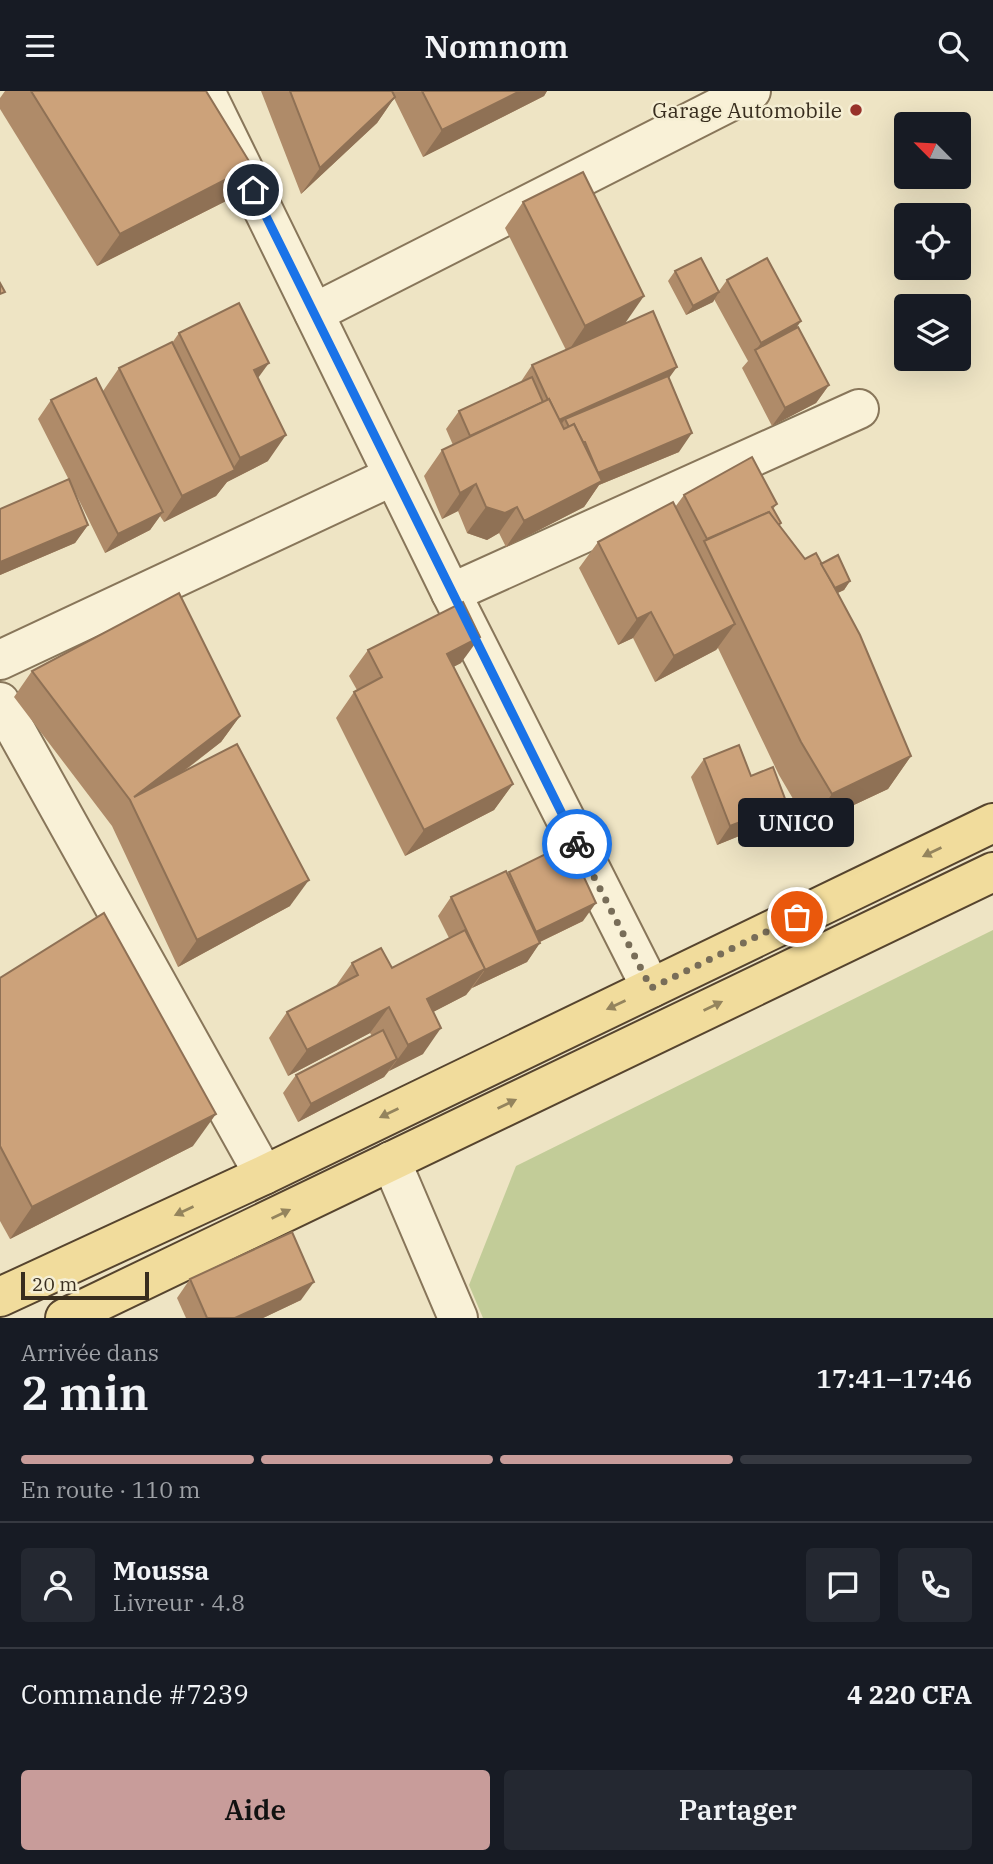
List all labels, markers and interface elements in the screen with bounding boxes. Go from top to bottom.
text: Nomnom [424,25,569,67]
icon: menu [21,27,59,65]
icon: search [934,27,972,65]
place label: Garage Automobile [652,96,842,124]
marker: Garage Automobile [848,102,864,118]
north arrow [894,112,971,189]
map controls [894,112,971,371]
pin [223,160,283,220]
icon: home [234,171,272,209]
button: locate [894,203,971,280]
button: layers [894,294,971,371]
callout: UNICO [739,798,855,847]
text: UNICO [758,807,834,837]
courier [542,809,612,879]
icon: bike [558,825,596,863]
one-way arrow [922,847,942,858]
pin [767,887,827,947]
icon: bag [778,898,816,936]
one-way arrow [606,999,626,1010]
one-way arrow [703,1000,723,1012]
one-way arrow [497,1098,517,1110]
one-way arrow [379,1108,399,1119]
one-way arrow [174,1206,194,1217]
one-way arrow [271,1209,291,1220]
scale bar [21,1269,149,1301]
text: 20 m [32,1272,77,1296]
text: Arrivée dans [21,1337,159,1367]
text: 17:41–17:46 [816,1361,972,1395]
text: 2 min [21,1363,149,1423]
text: En route · 110 m [21,1474,200,1504]
button: person [21,1548,95,1622]
button: chat [806,1548,880,1622]
button: phone [898,1548,972,1622]
text: Moussa [113,1553,209,1587]
text: Livreur · 4.8 [113,1587,245,1617]
text: Commande #7239 [21,1677,249,1711]
text: 4 220 CFA [847,1677,972,1711]
button: Aide [21,1770,490,1850]
button: Partager [504,1770,972,1850]

